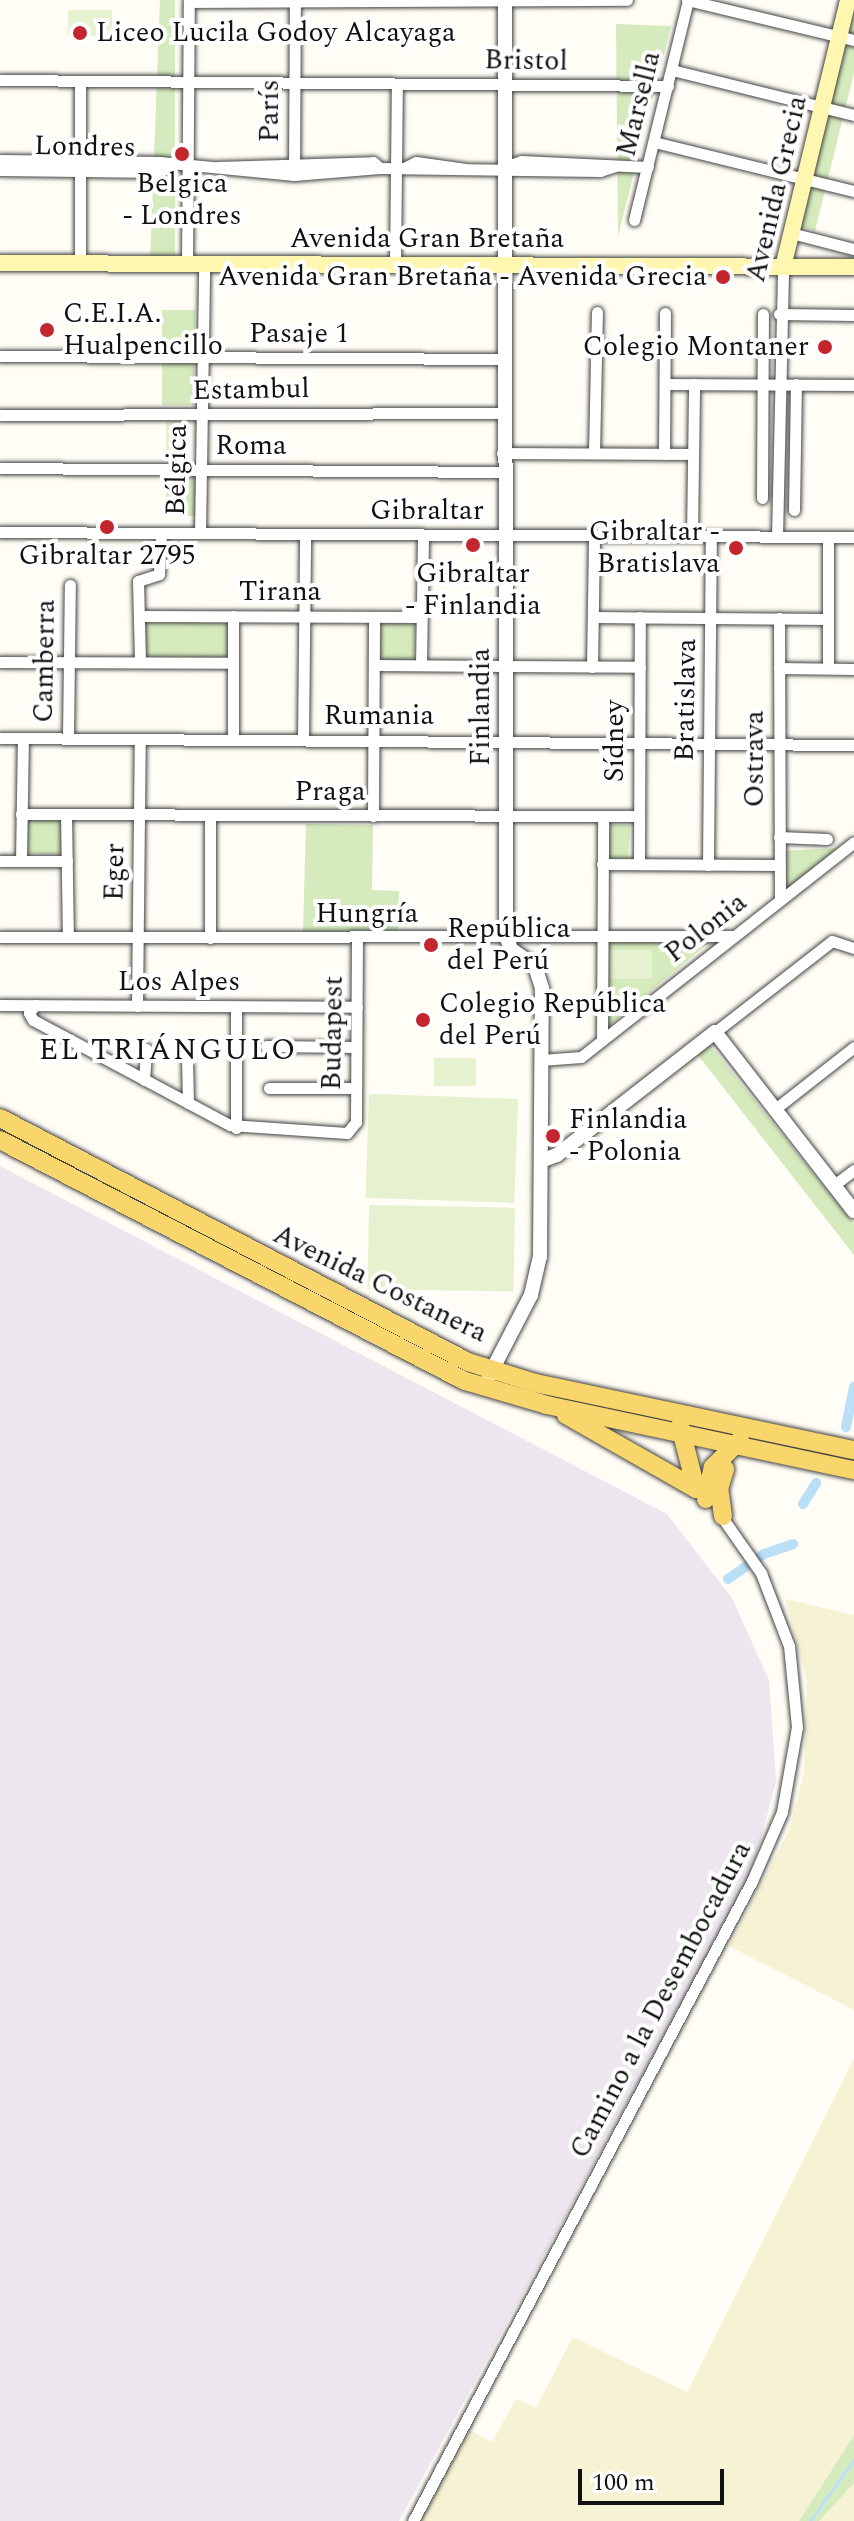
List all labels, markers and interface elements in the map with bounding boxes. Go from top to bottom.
place label: Liceo Lucila Godoy Alcayaga [96,16,456,50]
marker: Liceo Lucila Godoy Alcayaga [71,24,89,42]
street label: Bristol [484,43,568,79]
street label: Marsella [610,48,668,160]
street label: París [253,80,287,142]
street label: Avenida Grecia [739,93,815,285]
street label: Londres [34,129,136,165]
marker: Belgica - Londres [173,145,191,163]
place label: Belgica - Londres [122,167,242,233]
street label: Avenida Gran Bretaña [290,222,564,256]
place label: Avenida Gran Bretaña - Avenida Grecia [218,260,707,294]
marker: Avenida Gran Bretaña - Avenida Grecia [714,268,732,286]
place label: C.E.I.A. Hualpencillo [63,297,223,363]
street label: Pasaje 1 [249,317,349,351]
marker: C.E.I.A. Hualpencillo [38,321,56,339]
place label: Colegio Montaner [583,330,809,364]
marker: Colegio Montaner [816,338,834,356]
street label: Estambul [192,372,310,408]
street label: Bélgica [159,424,195,516]
street label: Roma [215,429,287,463]
street label: Gibraltar [370,494,484,528]
place label: Gibraltar - Bratislava [589,515,720,581]
marker: Gibraltar 2795 [98,518,116,536]
marker: Gibraltar - Finlandia [464,536,482,554]
place label: Gibraltar 2795 [19,539,195,573]
marker: Gibraltar - Bratislava [727,539,745,557]
place label: Gibraltar - Finlandia [405,557,541,623]
street label: Tirana [239,575,321,609]
street label: Camberra [27,599,63,723]
street label: Bratislava [668,638,704,762]
street label: Finlandia [464,648,498,766]
street label: Rumania [324,699,434,733]
street label: Sídney [598,700,632,782]
street label: Ostrava [738,711,772,807]
street label: Praga [294,775,366,809]
street label: Eger [98,843,132,901]
street label: Polonia [658,886,754,970]
street label: Hungría [315,897,419,931]
place label: República del Perú [447,912,570,978]
marker: República del Perú [422,936,440,954]
street label: Los Alpes [118,965,240,999]
street label: Budapest [315,975,351,1091]
place label: Colegio República del Perú [439,987,666,1053]
marker: Colegio República del Perú [414,1011,432,1029]
district label: EL TRIÁNGULO [39,1032,297,1068]
place label: Finlandia - Polonia [569,1103,687,1169]
marker: Finlandia - Polonia [544,1127,562,1145]
street label: Avenida Costanera [268,1218,492,1350]
street label: Camino a la Desembocadura [563,1836,759,2164]
scale bar [582,2453,728,2503]
text: 100 m [592,2465,655,2501]

